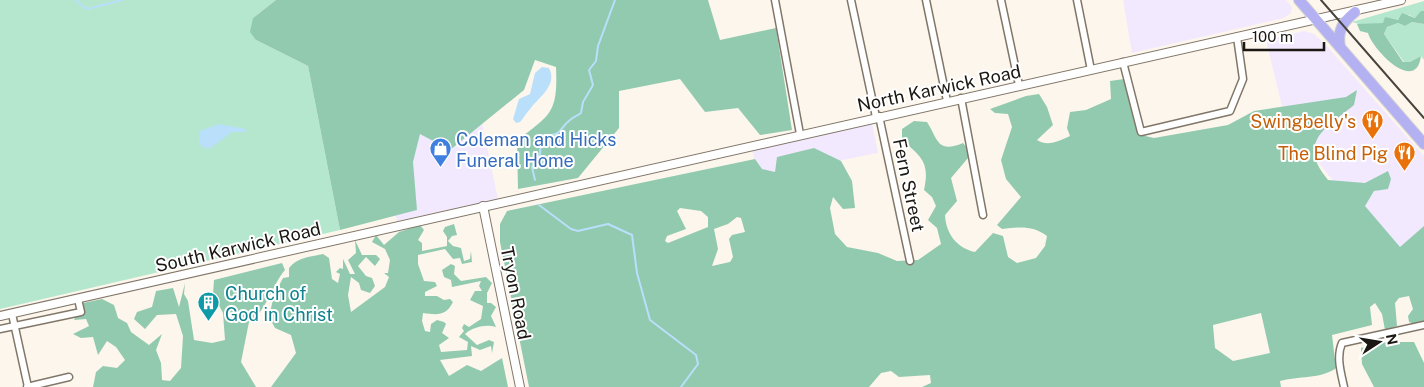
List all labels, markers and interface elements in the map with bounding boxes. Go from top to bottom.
scale bar [1244,20,1324,52]
text: 100 m [1252,28,1293,45]
street label: North Karwick Road [855,60,1023,116]
restaurant icon: Swingbelly's [1360,109,1384,140]
place label: Swingbelly's [1250,111,1356,132]
place label: Coleman and Hicks Funeral Home [456,129,616,171]
street label: Fern Street [889,136,929,234]
shop icon: Coleman and Hicks Funeral Home [428,137,452,168]
restaurant icon: The Blind Pig [1392,141,1416,172]
place label: The Blind Pig [1278,143,1388,164]
street label: South Karwick Road [153,218,323,276]
street label: Tryon Road [497,245,535,341]
place label: Church of God in Christ [225,283,333,325]
building icon: Church of God in Christ [197,291,221,322]
north arrow [1354,317,1404,367]
text: N [1383,332,1401,346]

